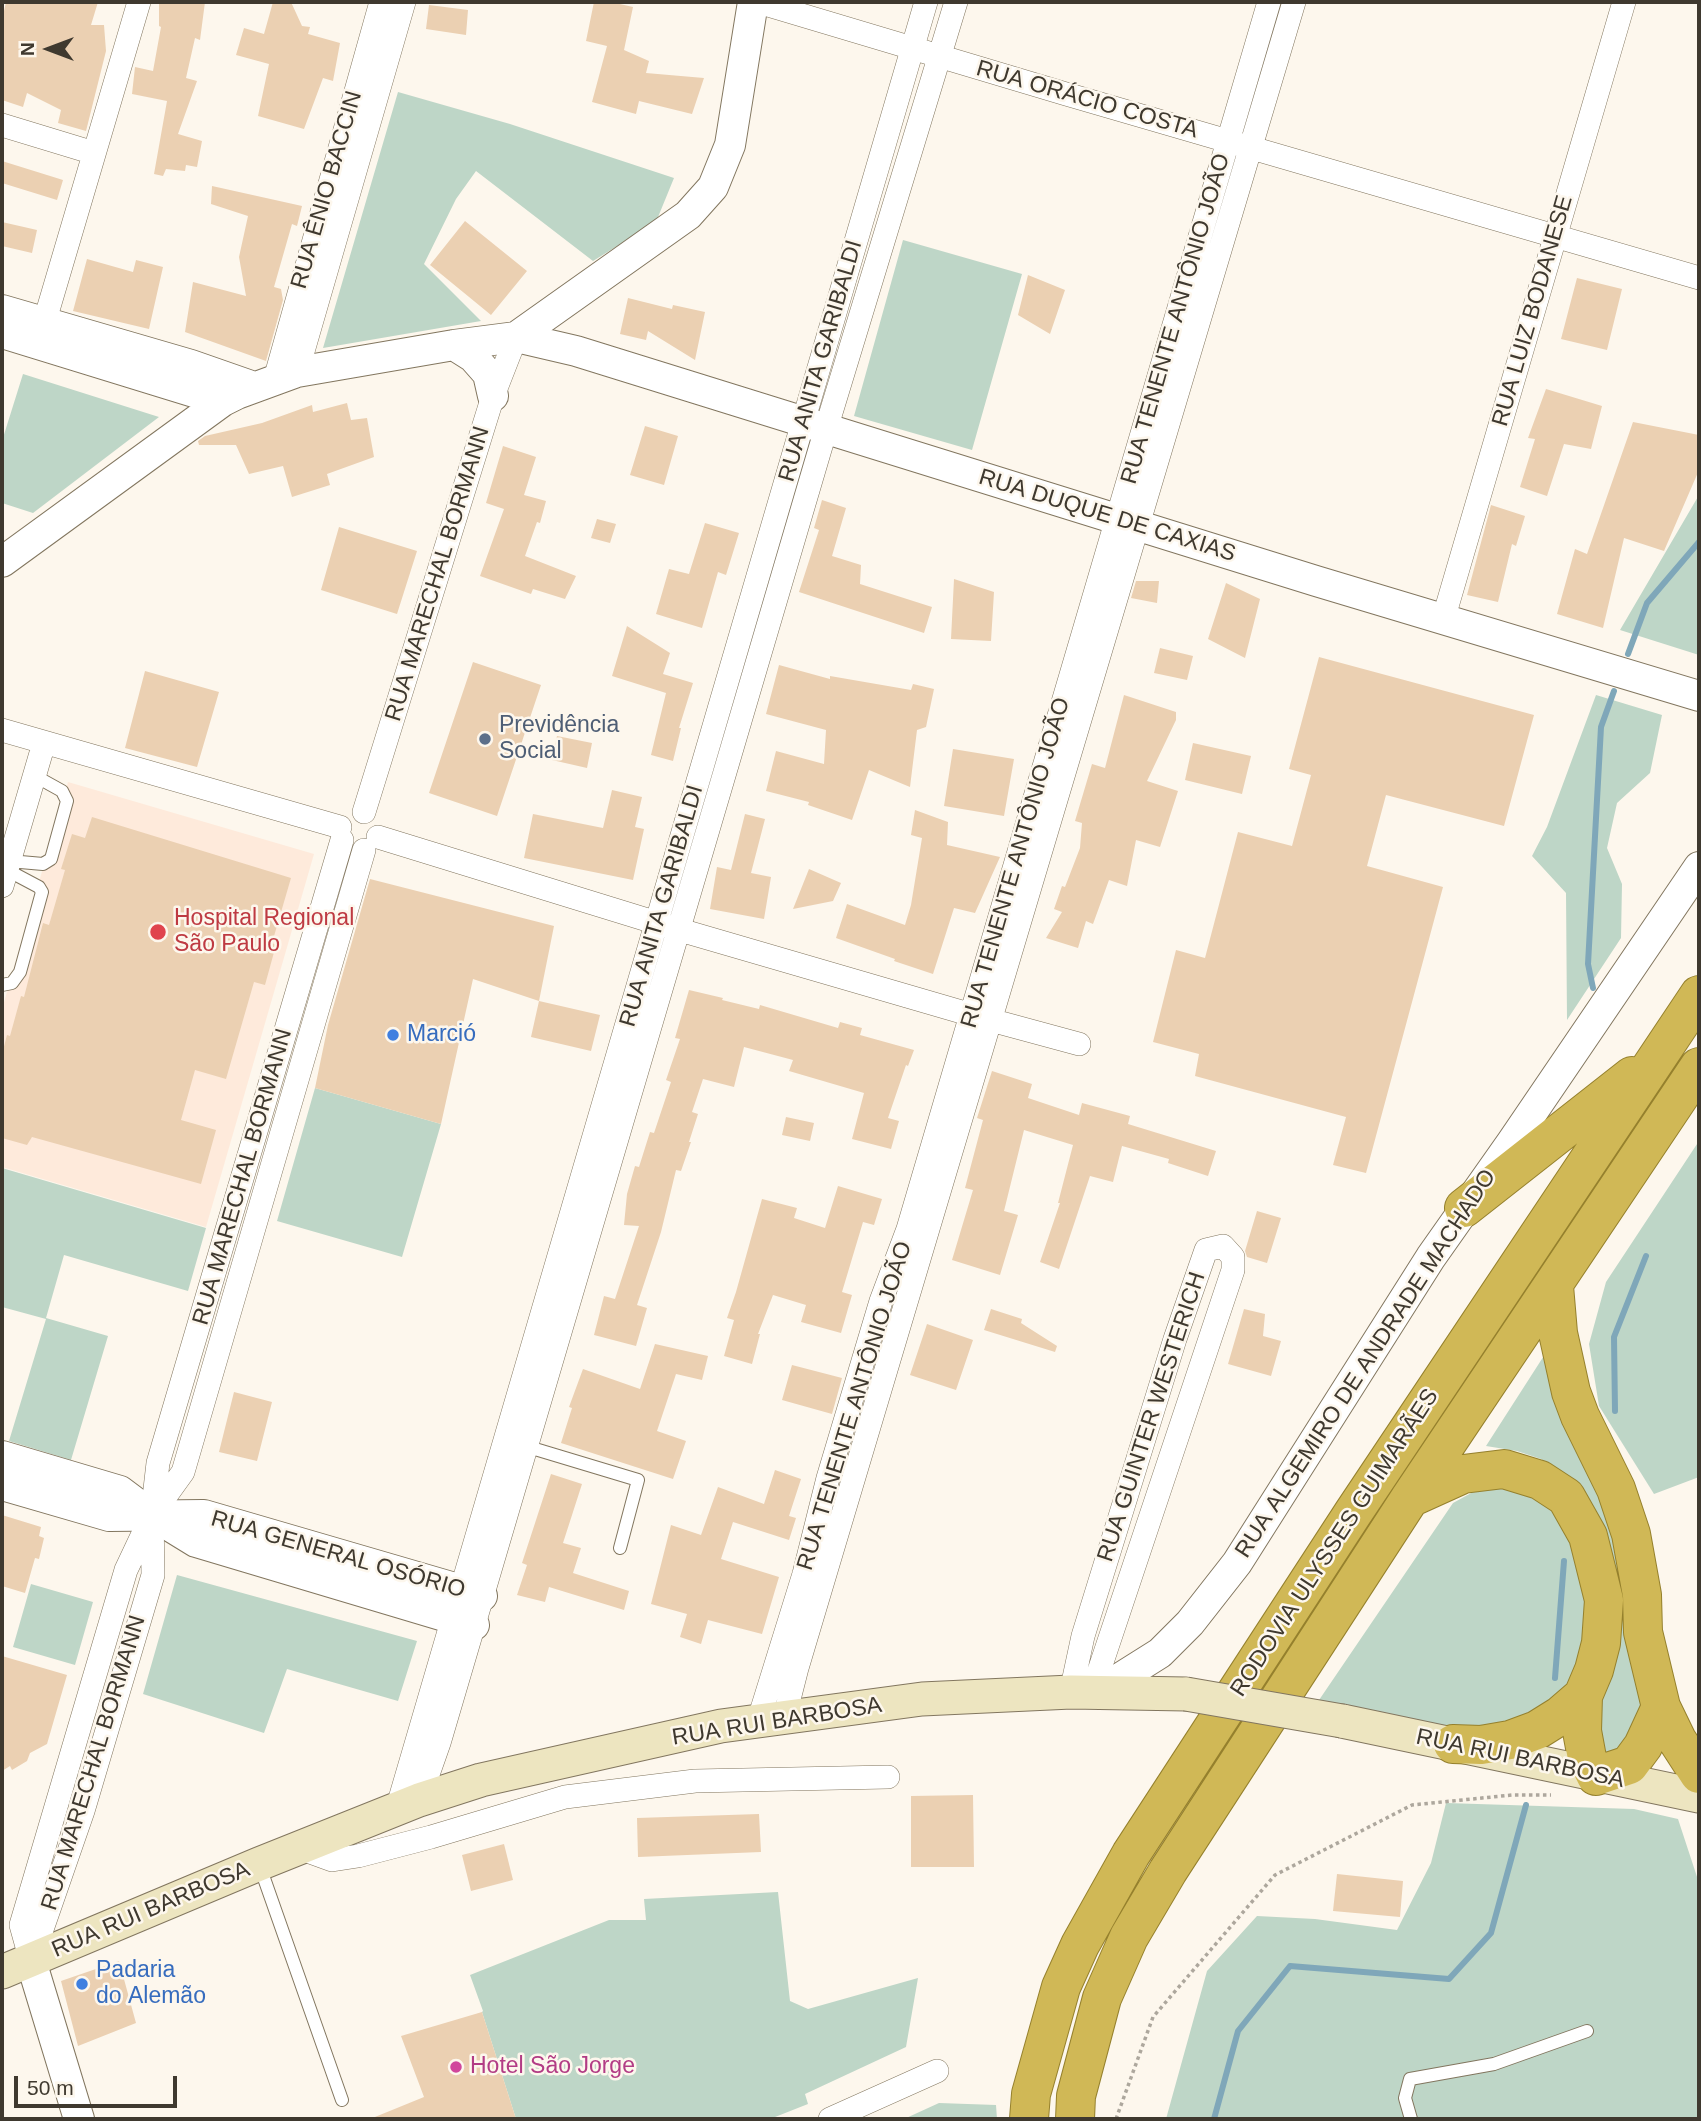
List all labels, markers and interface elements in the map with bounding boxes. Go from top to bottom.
north arrow [14,14,84,84]
text: N [17,42,38,56]
street label: RUA ORÁCIO COSTA [973,55,1201,145]
street label: RUA ÊNIO BACCIN [286,88,368,292]
street label: RUA TENENTE ANTÔNIO JOÃO [1116,151,1236,487]
street label: RUA LUIZ BODANESE [1487,192,1579,430]
street label: RUA ANITA GARIBALDI [773,237,869,485]
street label: RUA MARECHAL BORMANN [380,423,496,725]
street label: RUA DUQUE DE CAXIAS [975,464,1239,568]
street label: RUA TENENTE ANTÔNIO JOÃO [956,695,1076,1031]
place label: Previdência Social [499,712,619,766]
marker: Previdência Social [477,731,493,747]
street label: RUA ANITA GARIBALDI [614,782,710,1030]
place label: Hospital Regional São Paulo [174,905,354,959]
marker: Hospital Regional São Paulo [148,922,168,942]
place label: Marció [407,1021,476,1049]
street label: RUA MARECHAL BORMANN [187,1026,299,1328]
marker: Marció [385,1027,401,1043]
street label: RUA ALGEMIRO DE ANDRADE MACHADO [1230,1165,1502,1563]
street label: RUA TENENTE ANTÔNIO JOÃO [792,1238,918,1574]
street label: RUA GUINTER WESTERICH [1092,1269,1212,1565]
street label: RODOVIA ULYSSES GUIMARÃES [1225,1384,1445,1702]
street label: RUA GENERAL OSÓRIO [208,1505,468,1605]
street label: RUA MARECHAL BORMANN [36,1612,152,1914]
street label: RUA RUI BARBOSA [670,1692,884,1752]
street label: RUA RUI BARBOSA [1413,1723,1627,1795]
street label: RUA RUI BARBOSA [48,1856,254,1964]
place label: Padaria do Alemão [96,1957,206,2011]
marker: Padaria do Alemão [74,1976,90,1992]
place label: Hotel São Jorge [470,2053,635,2081]
marker: Hotel São Jorge [448,2059,464,2075]
scale bar [18,2062,180,2106]
text: 50 m [27,2076,74,2099]

